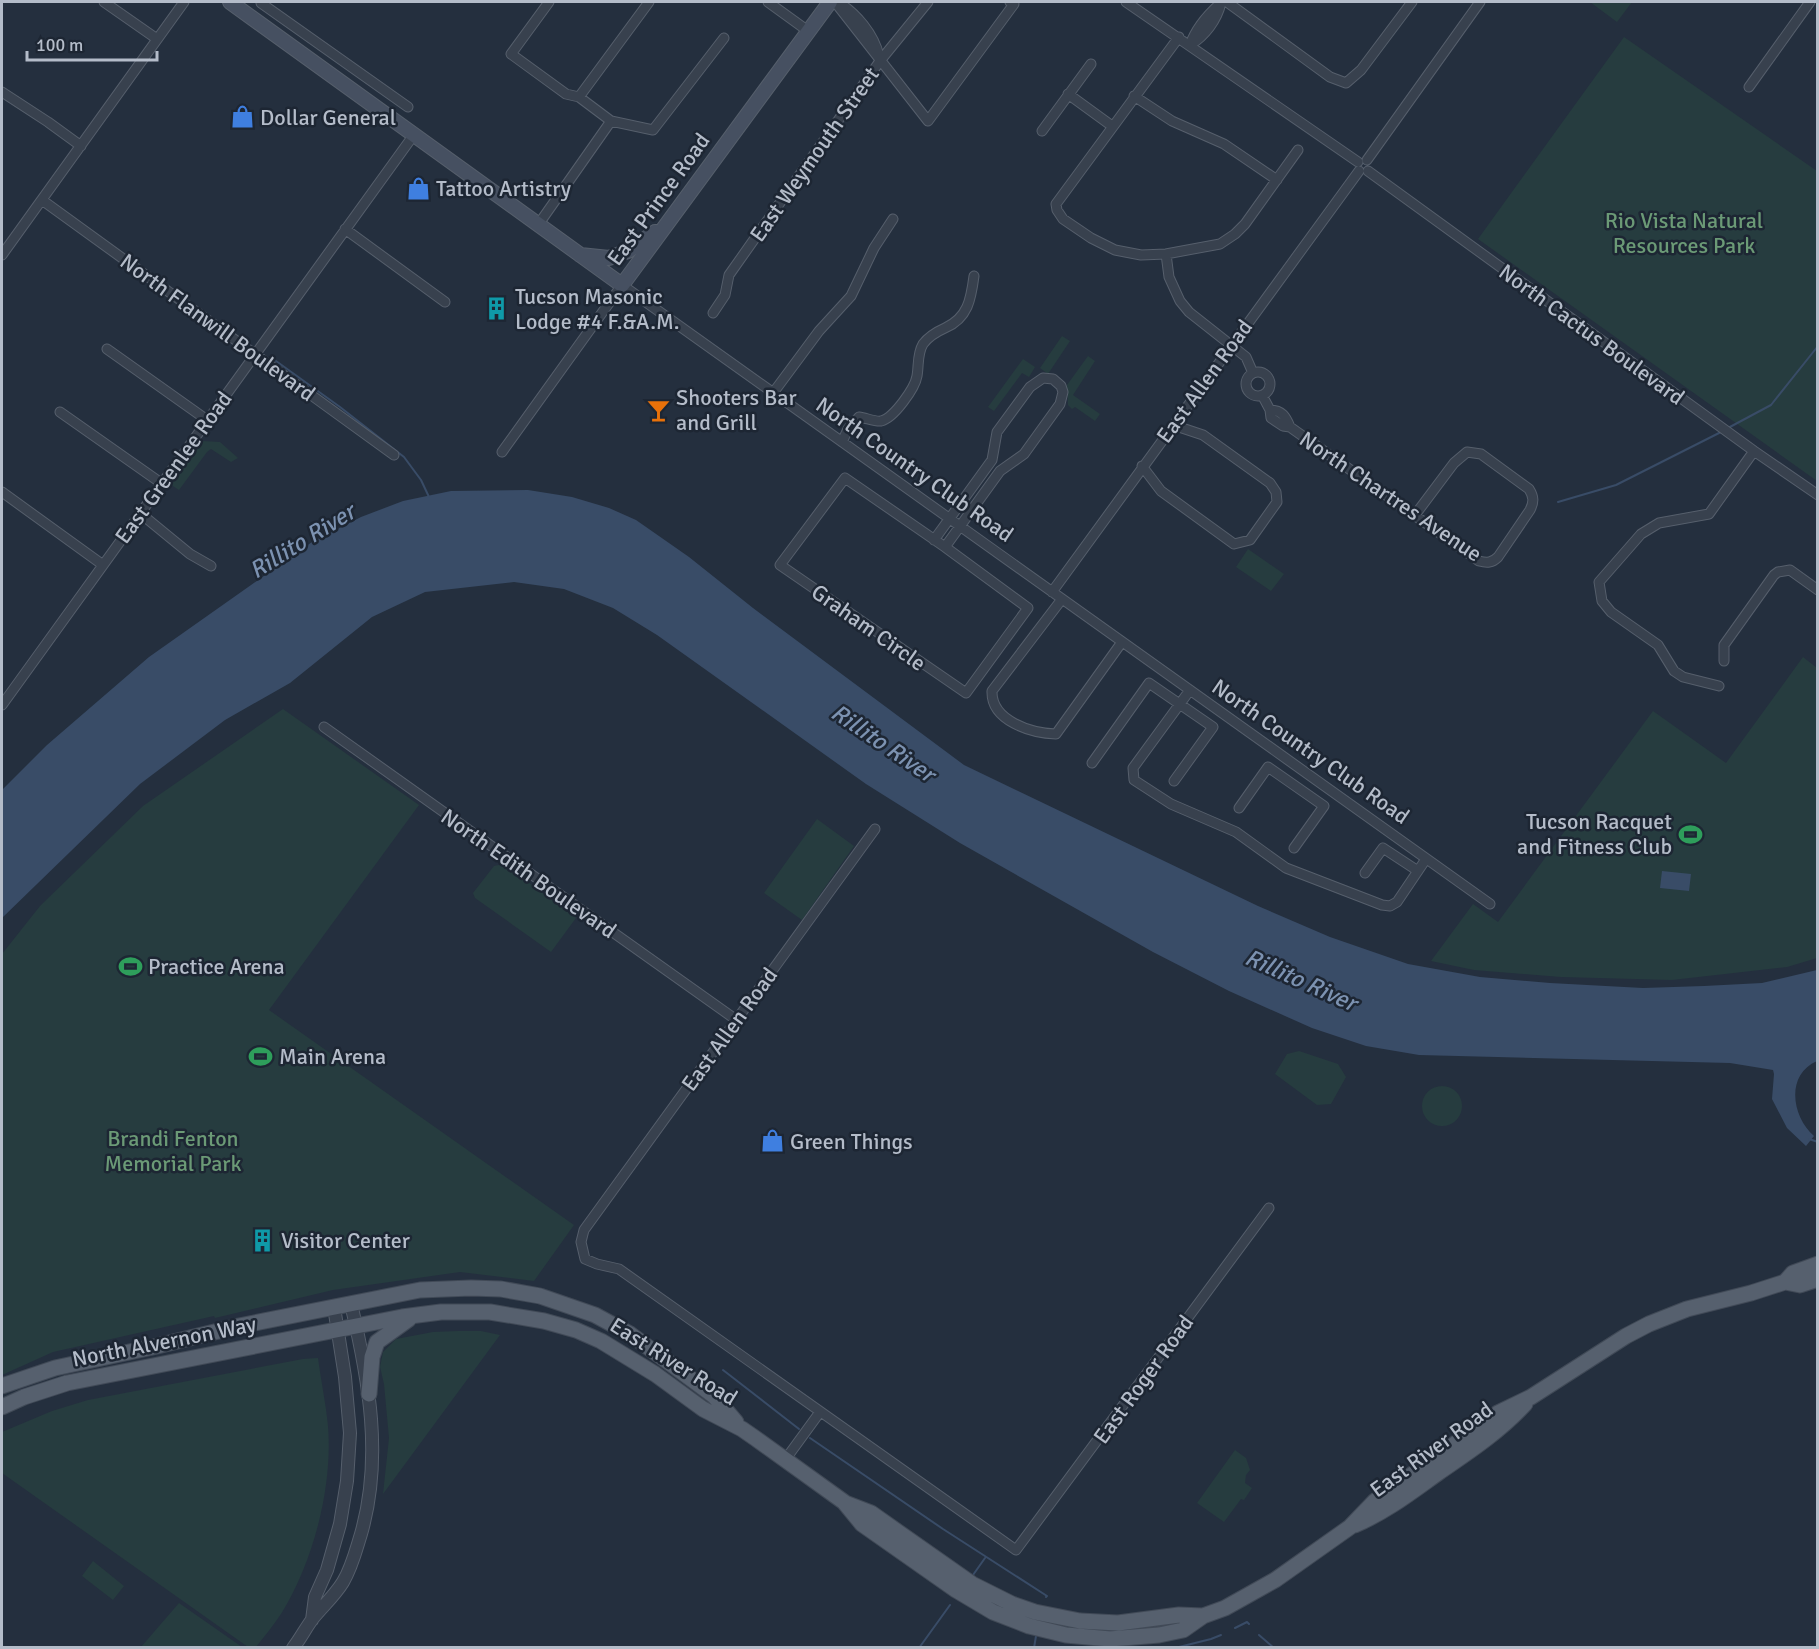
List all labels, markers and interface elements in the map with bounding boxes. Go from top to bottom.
scale bar [27,24,158,62]
text: 100 m [36,34,83,56]
street label: East Weymouth Street [744,61,885,247]
shop icon: Dollar General [229,104,255,130]
place label: Dollar General [260,104,396,131]
street label: East Prince Road [601,128,716,271]
shop icon: Tattoo Artistry [405,175,431,201]
place label: Tattoo Artistry [436,175,572,202]
park label: Rio Vista Natural Resources Park [1605,207,1763,259]
street label: North Flanwill Boulevard [115,248,320,407]
street label: North Cactus Boulevard [1494,258,1690,411]
place label: Tucson Masonic Lodge #4 F.&A.M. [515,283,680,335]
building icon: Tucson Masonic Lodge #4 F.&A.M. [484,296,510,322]
street label: East Allen Road [1151,314,1258,448]
place label: Shooters Bar and Grill [676,384,797,436]
street label: East Greenlee Road [109,386,238,549]
street label: North Country Club Road [811,391,1019,548]
bar icon: Shooters Bar and Grill [645,397,671,423]
street label: North Chartres Avenue [1294,425,1487,567]
water label: Rillito River [244,495,363,585]
street label: Graham Circle [806,578,931,677]
street label: North Country Club Road [1207,673,1415,830]
water label: Rillito River [825,697,943,791]
street label: North Edith Boulevard [436,803,622,944]
place label: Tucson Racquet and Fitness Club [1517,808,1672,860]
sports icon: Tucson Racquet and Fitness Club [1677,821,1703,847]
water label: Rillito River [1241,942,1364,1019]
sports icon: Practice Arena [117,953,143,979]
place label: Practice Arena [148,953,285,980]
street label: East Allen Road [676,962,783,1096]
sports icon: Main Arena [248,1043,274,1069]
place label: Main Arena [279,1043,386,1070]
park label: Brandi Fenton Memorial Park [105,1125,241,1177]
shop icon: Green Things [759,1128,785,1154]
place label: Green Things [790,1128,913,1155]
building icon: Visitor Center [250,1227,276,1253]
place label: Visitor Center [281,1227,410,1254]
street label: North Alvernon Way [70,1310,259,1373]
street label: East Roger Road [1088,1310,1199,1449]
street label: East River Road [605,1311,743,1411]
street label: East River Road [1365,1396,1498,1503]

